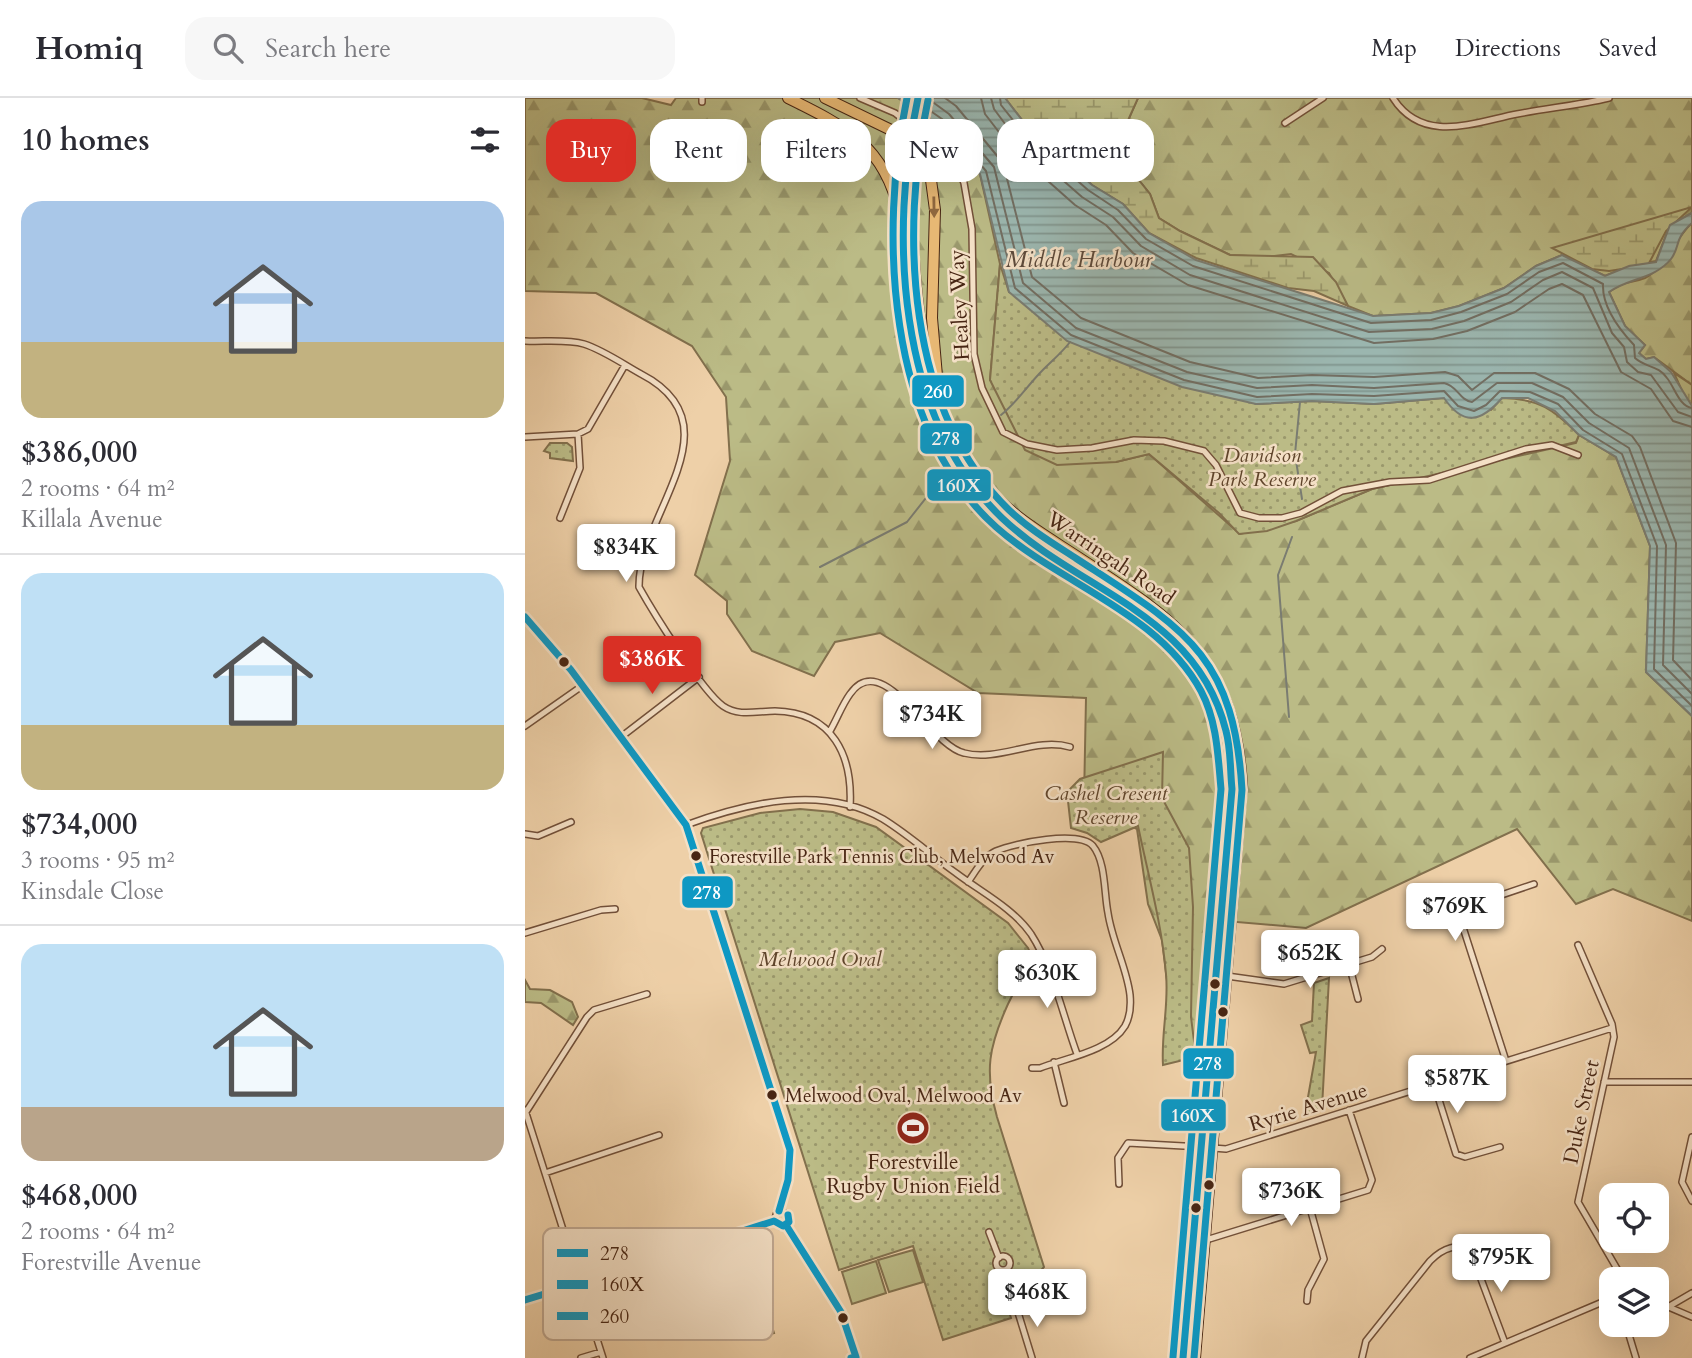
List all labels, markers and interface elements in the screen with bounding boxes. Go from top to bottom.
search box [185,17,675,80]
text: Homiq [35,26,143,71]
icon: search [209,29,247,67]
text: Search here [265,31,391,66]
text: Map [1371,32,1417,65]
text: Directions [1455,32,1561,65]
text: Saved [1599,32,1657,65]
chip: Buy [546,119,636,182]
chip: Rent [650,119,747,182]
chip: Filters [761,119,871,182]
chip: New [885,119,983,182]
chip: Apartment [997,119,1154,182]
text: 10 homes [21,120,150,161]
icon: filters [466,121,504,159]
one-way arrow [929,197,940,219]
water label: Middle Harbour [1006,244,1154,275]
icon: home [200,246,326,372]
street label: Healey Way [942,249,977,361]
line badge: 260 [911,374,965,408]
text: 260 [923,379,953,405]
line badge: 278 [919,422,973,455]
text: 278 [931,426,961,452]
text: $386,000 [21,432,137,473]
park label: Davidson Park Reserve [1208,441,1317,494]
line badge: 160X [926,468,992,502]
text: 2 rooms · 64 m² [21,473,174,504]
text: 160X [936,473,982,499]
text: Killala Avenue [21,504,163,535]
street label: Warringah Road [1040,504,1181,612]
pin: $834K [577,524,675,584]
text: $834K [593,531,659,562]
icon: home [200,618,326,744]
pin: $386K [603,636,701,696]
text: $386K [619,643,685,674]
unlabelled marker [557,655,571,669]
pin: $734K [883,692,981,751]
text: $734K [899,698,965,729]
park label: Cashel Cresent Reserve [1044,779,1169,832]
text: $734,000 [21,804,137,845]
place label: Forestville Park Tennis Club, Melwood Av [709,844,1055,870]
text: 3 rooms · 95 m² [21,845,174,876]
marker: Forestville Park Tennis Club, Melwood Av [689,849,703,863]
line badge: 278 [681,875,734,909]
text: Kinsdale Close [21,876,164,907]
text: 278 [692,880,722,906]
pin: $769K [1406,884,1504,943]
text: $769K [1422,890,1488,921]
pin: $652K [1261,930,1359,990]
text: $652K [1277,937,1343,968]
park label: Melwood Oval [759,945,883,974]
pin: $630K [998,950,1096,1010]
text: $630K [1014,957,1080,988]
unlabelled marker [1208,977,1222,991]
icon: home [200,989,326,1115]
unlabelled marker [1216,1005,1230,1019]
line badge: 278 [1182,1047,1235,1080]
text: 278 [1193,1051,1223,1077]
pin: $587K [1408,1056,1506,1115]
street label: Duke Street [1556,1057,1607,1167]
text: $587K [1424,1062,1490,1093]
street label: Ryrie Avenue [1245,1076,1371,1139]
place label: Melwood Oval, Melwood Av [785,1083,1022,1109]
marker: Melwood Oval, Melwood Av [765,1088,779,1102]
line badge: 160X [1160,1098,1227,1132]
text: 160X [1170,1103,1216,1129]
sports icon: Forestville Rugby Union Field [894,1109,932,1147]
place label: Forestville Rugby Union Field [826,1148,1000,1201]
pin: $736K [1242,1168,1340,1228]
text: $468,000 [21,1175,137,1216]
text: $736K [1258,1175,1324,1206]
unlabelled marker [1202,1178,1216,1192]
map controls [1599,1183,1669,1337]
button: locate [1599,1183,1669,1253]
unlabelled marker [1189,1201,1203,1215]
text: 2 rooms · 64 m² [21,1216,174,1247]
legend [543,1228,773,1340]
pin: $795K [1452,1234,1550,1294]
text: 278 [600,1241,629,1267]
text: $795K [1468,1241,1534,1272]
text: Forestville Avenue [21,1247,201,1278]
button: layers [1599,1267,1669,1337]
pin: $468K [988,1270,1086,1329]
text: 160X [600,1272,644,1298]
text: $468K [1004,1276,1070,1307]
text: 260 [600,1304,629,1330]
unlabelled marker [836,1311,850,1325]

